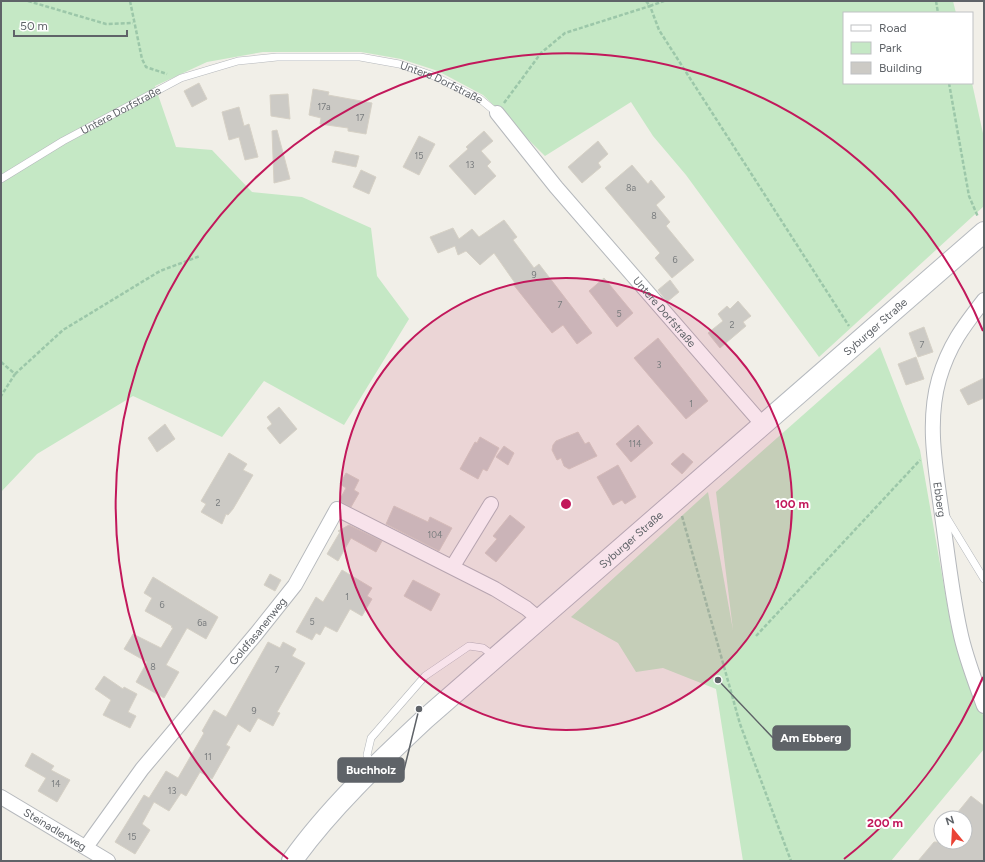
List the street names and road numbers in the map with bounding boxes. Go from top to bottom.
street label: Untere Dorfstraße [398,58,485,106]
street label: Untere Dorfstraße [78,84,163,137]
street label: Untere Dorfstraße [630,274,699,350]
street label: Syburger Straße [841,295,910,358]
street label: Ebberg [931,481,949,518]
street label: Syburger Straße [596,508,665,571]
street label: Goldfasanenweg [226,595,289,667]
street label: Steinadlerweg [21,806,89,853]

